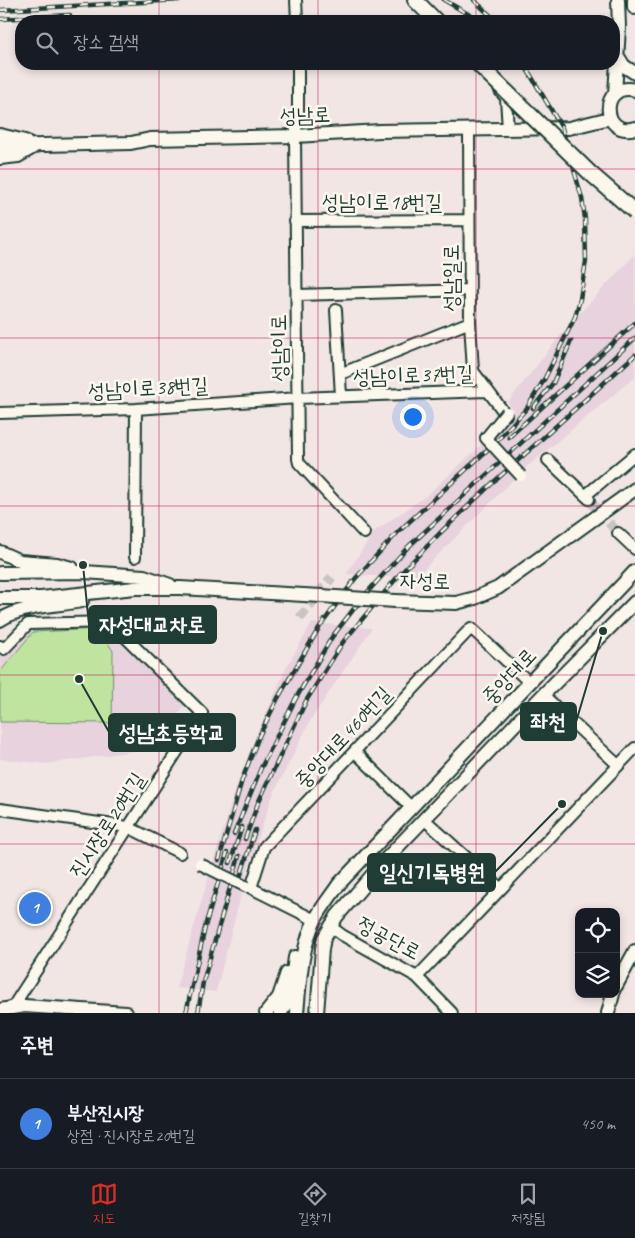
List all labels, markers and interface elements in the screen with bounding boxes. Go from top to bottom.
search box [15,15,620,70]
icon: search [33,29,61,57]
text: 장소 검색 [73,30,139,54]
street label: 성남로 [279,101,331,129]
street label: 성남이로18번길 [322,189,442,215]
street label: 성남일로 [438,244,464,312]
street label: 성남이로 [265,314,293,382]
street label: 성남이로37번길 [352,360,474,390]
street label: 성남이로38번길 [87,372,209,404]
your location [400,404,426,430]
street label: 자성로 [399,568,451,594]
callout: 자성대교차로 [89,606,216,643]
text: 자성대교차로 [99,611,205,639]
street label: 중앙대로 [476,642,542,710]
street label: 중앙대로460번길 [289,681,397,793]
callout: 좌천 [521,703,576,740]
text: 좌천 [530,708,566,736]
callout: 성남초등학교 [109,714,235,751]
text: 성남초등학교 [118,719,225,747]
street label: 진시장로20번길 [63,767,151,883]
callout: 일신기독병원 [368,854,495,891]
text: 일신기독병원 [379,859,485,887]
pin: 1 [19,889,51,927]
map controls [575,908,620,998]
button: locate [575,908,620,953]
street label: 정공단로 [353,911,425,965]
button: layers [575,953,620,998]
text: 주변 [20,1032,54,1058]
text: 부산진시장 [67,1101,143,1125]
text: 1 [32,1114,40,1134]
text: 450 m [581,1114,615,1134]
text: 상점 · 진시장로20번길 [67,1126,195,1146]
tab: 지도 [90,1180,118,1228]
tab: 길찾기 [298,1180,331,1228]
tab: 저장됨 [511,1180,545,1228]

